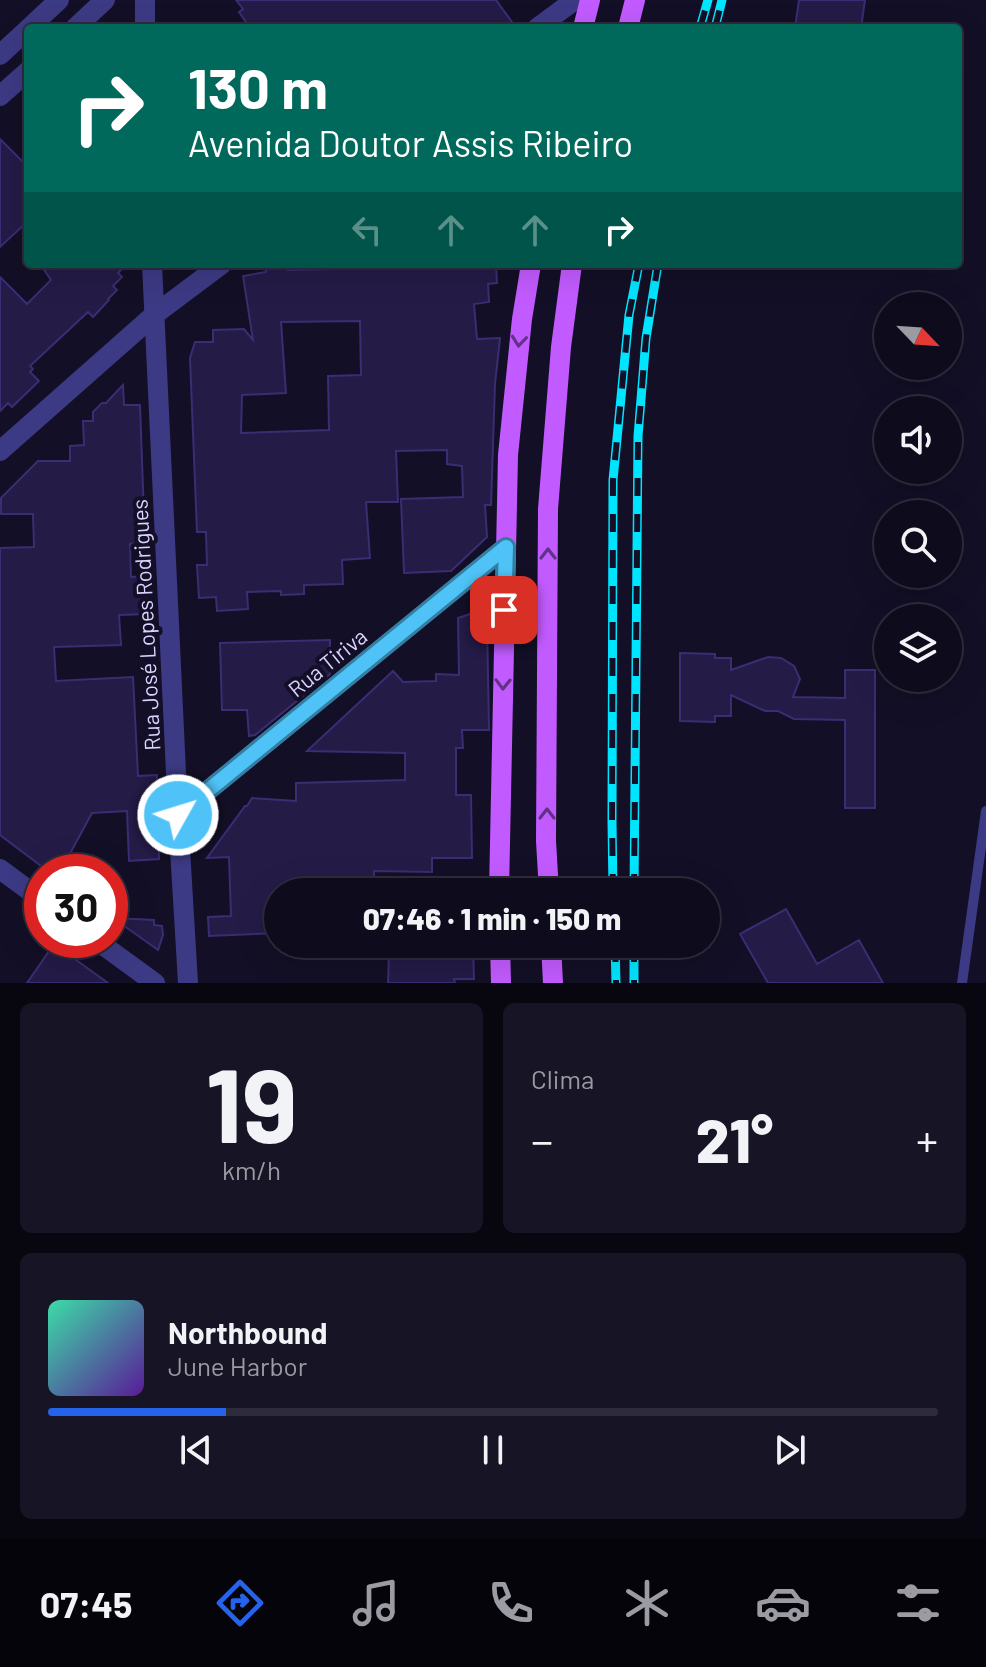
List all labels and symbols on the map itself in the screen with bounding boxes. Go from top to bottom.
north arrow [874,292,962,380]
one-way arrow [511,335,528,348]
street label: Rua José Lopes Rodrigues [125,499,165,751]
one-way arrow [539,547,557,560]
pin [470,576,538,644]
street label: Rua Tiriva [282,622,372,702]
one-way arrow [494,678,512,691]
position arrow [136,773,220,857]
one-way arrow [538,807,555,820]
speed limit sign: 30 [24,854,128,958]

